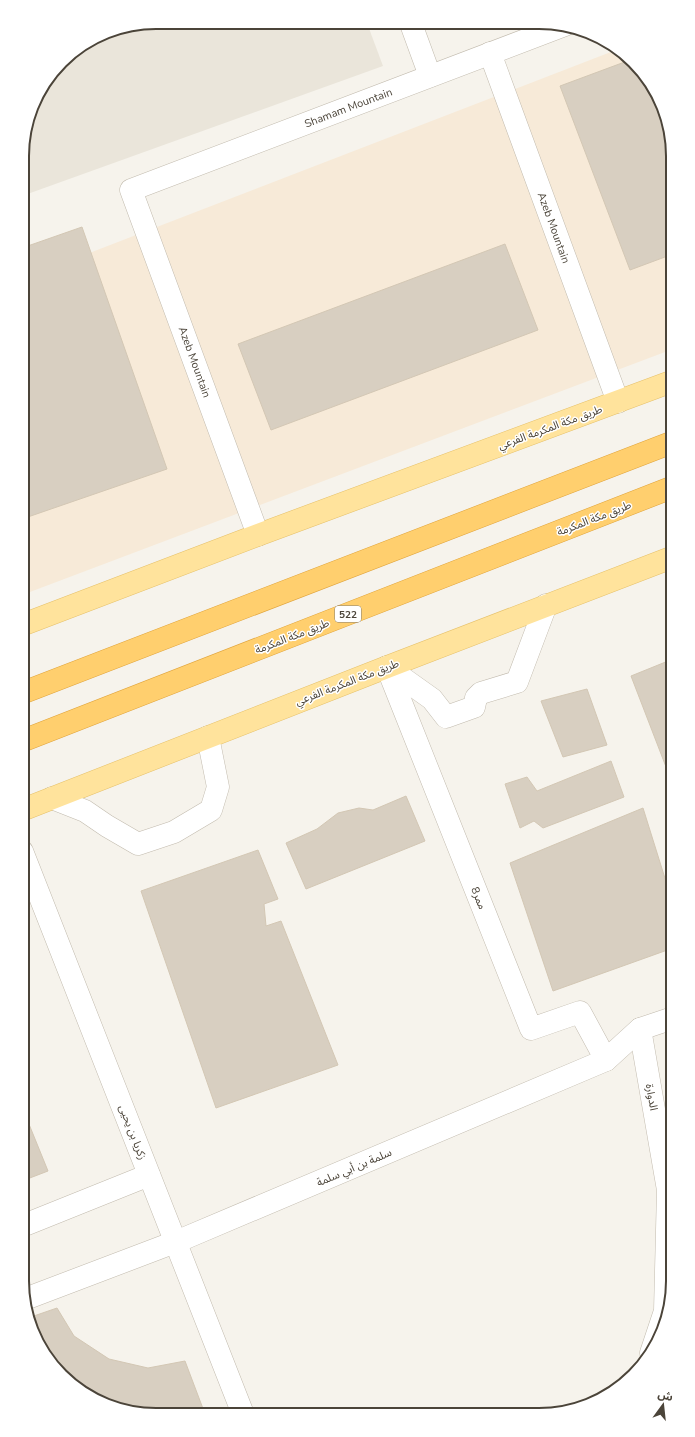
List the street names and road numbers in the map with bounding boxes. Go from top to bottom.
street label: Shamam Mountain [302,84,394,131]
street label: Azeb Mountain [534,190,573,265]
street label: Azeb Mountain [175,325,214,400]
street label: طريق مكة المكرمة الفرعي [496,402,605,455]
street label: طريق مكة المكرمة [555,497,634,540]
road number: 522 [335,606,361,622]
street label: طريق مكة المكرمة [253,615,332,658]
street label: طريق مكة المكرمة الفرعي [293,656,402,711]
street label: ممر8 [467,885,490,912]
street label: الدوارة [642,1083,661,1112]
street label: زكريا بن يحيى [115,1103,150,1162]
street label: سلمة بن أبي سلمة [314,1145,395,1191]

